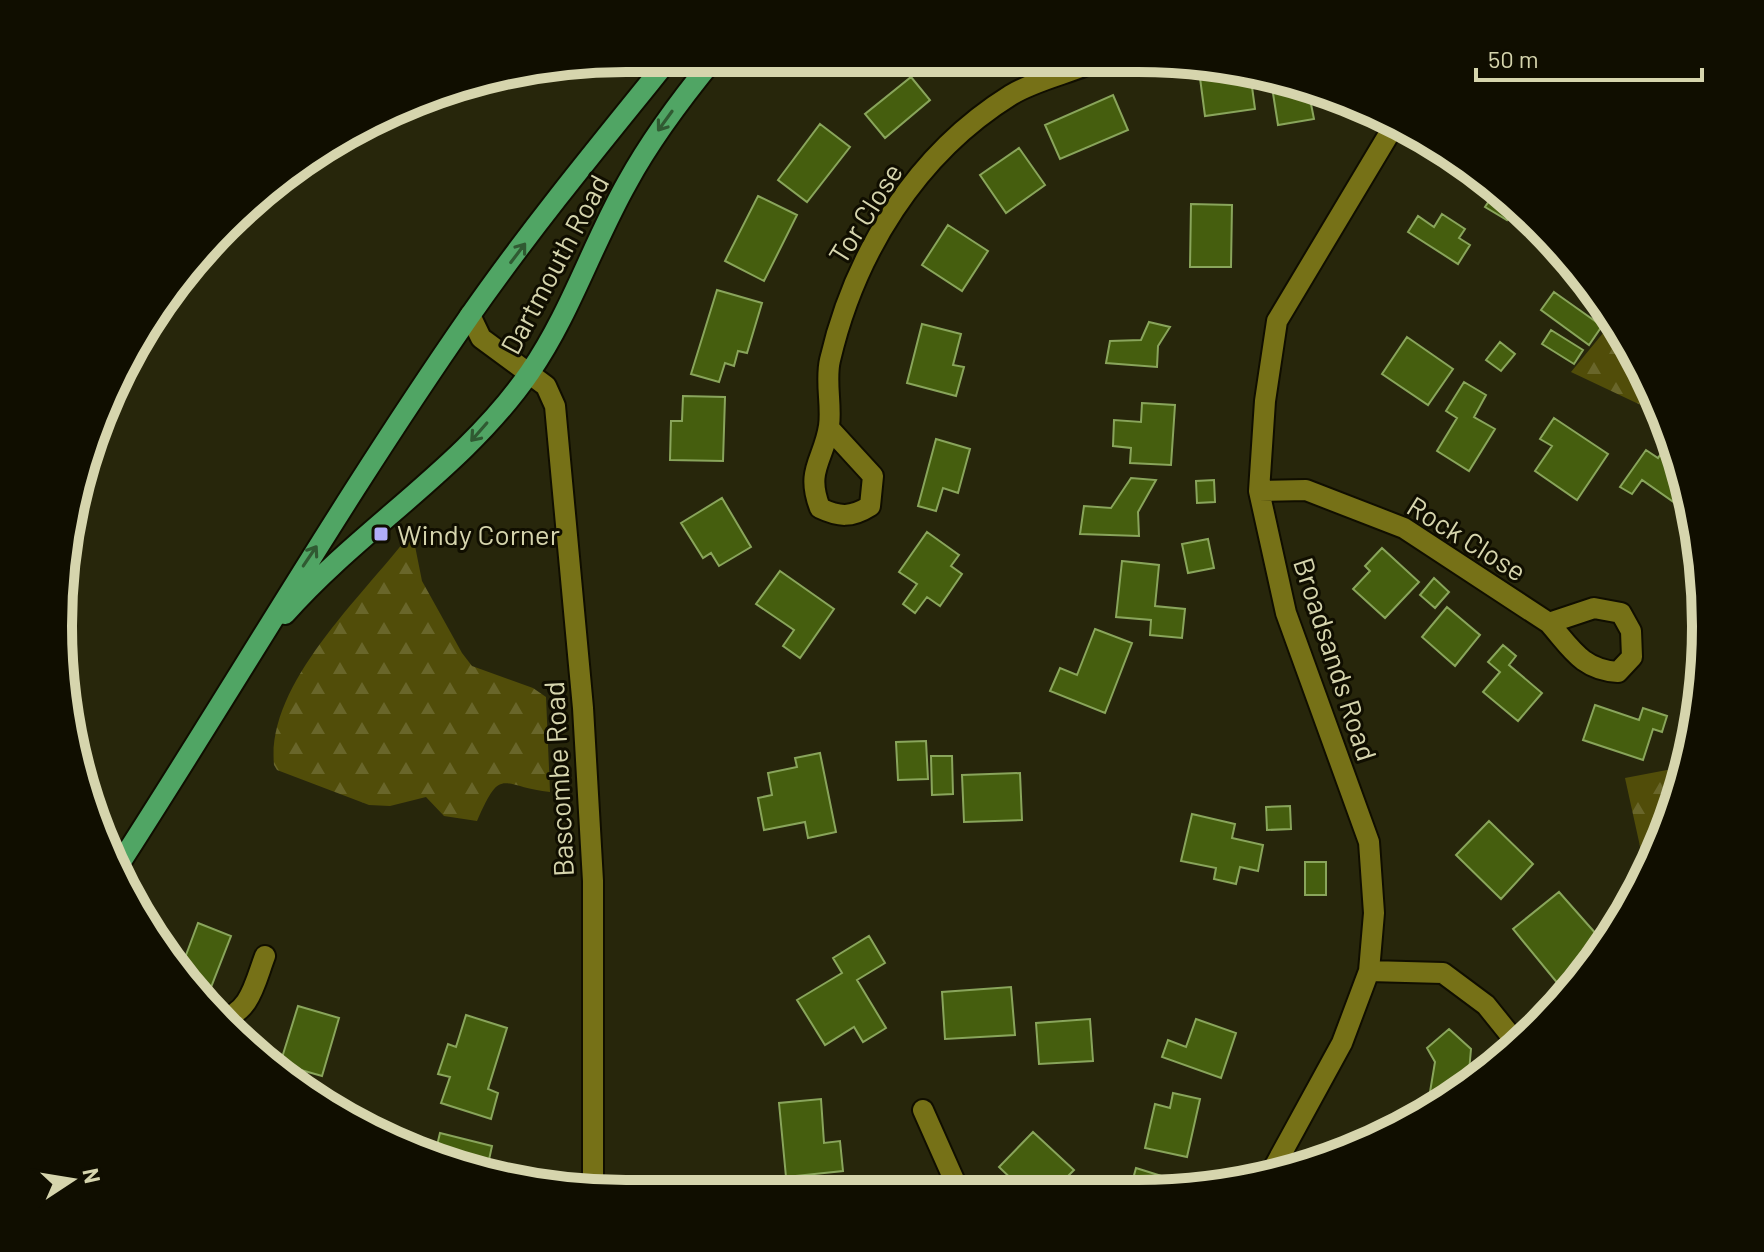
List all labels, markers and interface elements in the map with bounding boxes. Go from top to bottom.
scale bar [1476,32,1702,82]
text: 50 m [1488,44,1539,73]
one-way arrow [657,110,674,131]
street label: Tor Close [821,156,909,270]
street label: Dartmouth Road [492,168,616,360]
one-way arrow [509,243,526,264]
one-way arrow [470,422,488,442]
street label: Rock Close [1401,488,1533,588]
place label: Windy Corner [397,517,560,551]
marker: Windy Corner [372,525,390,543]
one-way arrow [302,545,318,567]
street label: Broadsands Road [1287,553,1385,765]
street label: Bascombe Road [536,680,580,878]
north arrow [32,1140,112,1220]
text: N [78,1166,107,1185]

